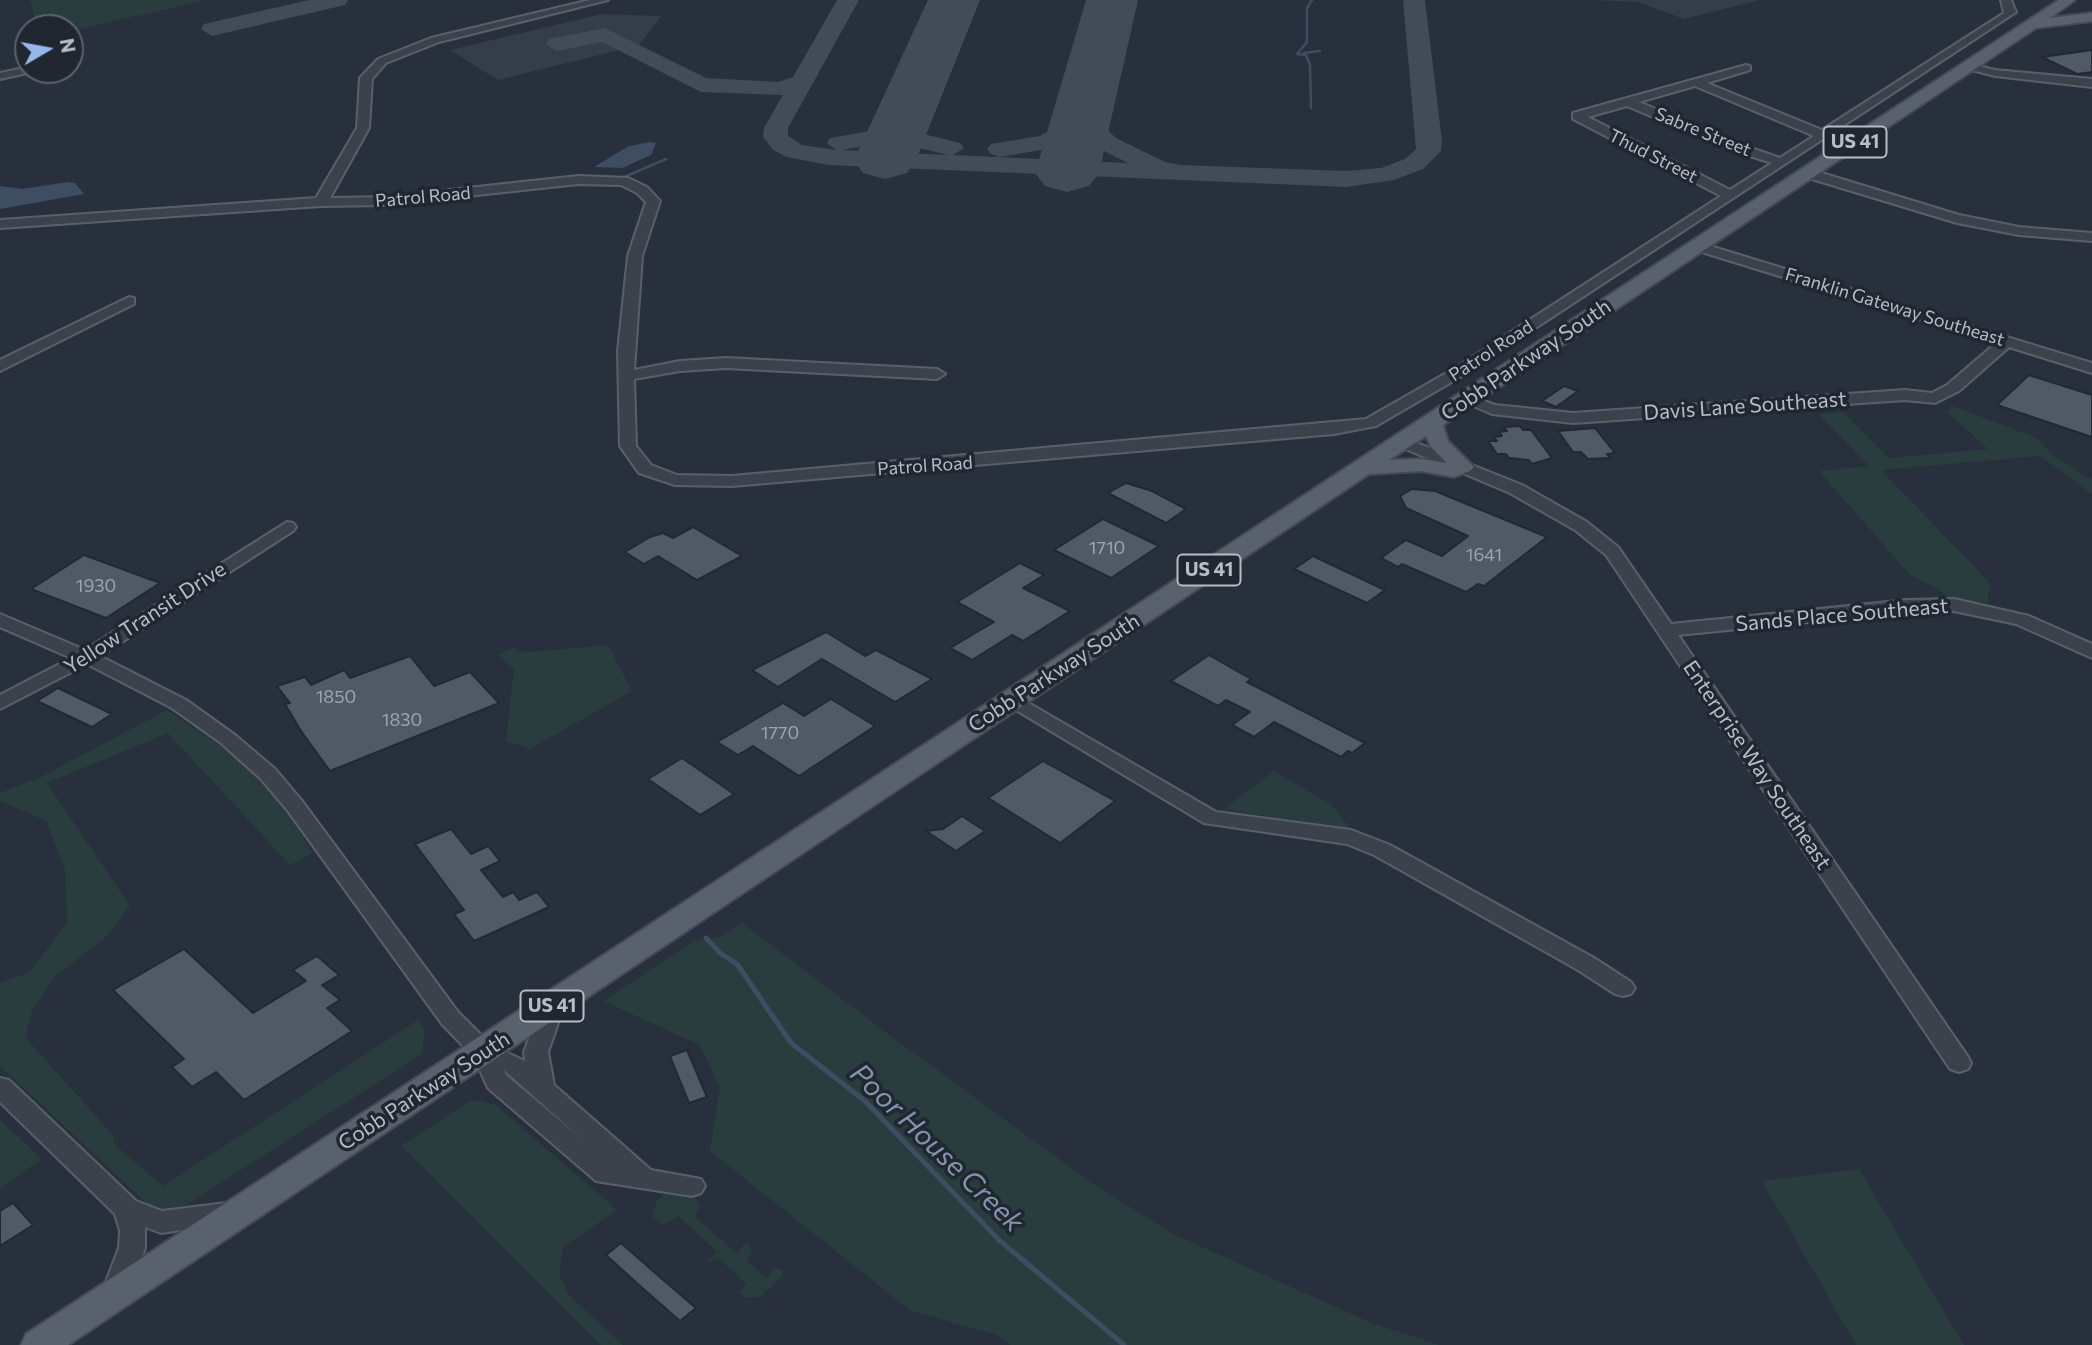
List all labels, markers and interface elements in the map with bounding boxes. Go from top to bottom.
north arrow [14,14,84,84]
text: N [56,37,81,55]
street label: Sabre Street [1652,103,1754,161]
street label: Thud Street [1605,124,1701,188]
road number: US 41 [1824,126,1886,158]
street label: Patrol Road [374,182,472,212]
street label: Franklin Gateway Southeast [1783,263,2007,351]
street label: Cobb Parkway South [1436,294,1616,426]
street label: Patrol Road [1445,316,1537,386]
street label: Davis Lane Southeast [1643,386,1847,426]
street label: Patrol Road [876,452,974,480]
house number: 1710 [1089,537,1125,559]
house number: 1641 [1466,544,1502,566]
road number: US 41 [1178,554,1240,586]
street label: Yellow Transit Drive [59,556,231,680]
house number: 1930 [76,575,116,597]
street label: Sands Place Southeast [1735,593,1949,637]
street label: Cobb Parkway South [964,608,1144,738]
street label: Enterprise Way Southeast [1678,656,1836,874]
house number: 1850 [316,686,356,708]
house number: 1830 [382,709,422,731]
house number: 1770 [761,722,799,744]
road number: US 41 [520,990,584,1022]
street label: Cobb Parkway South [334,1026,514,1156]
water label: Poor House Creek [843,1057,1031,1239]

